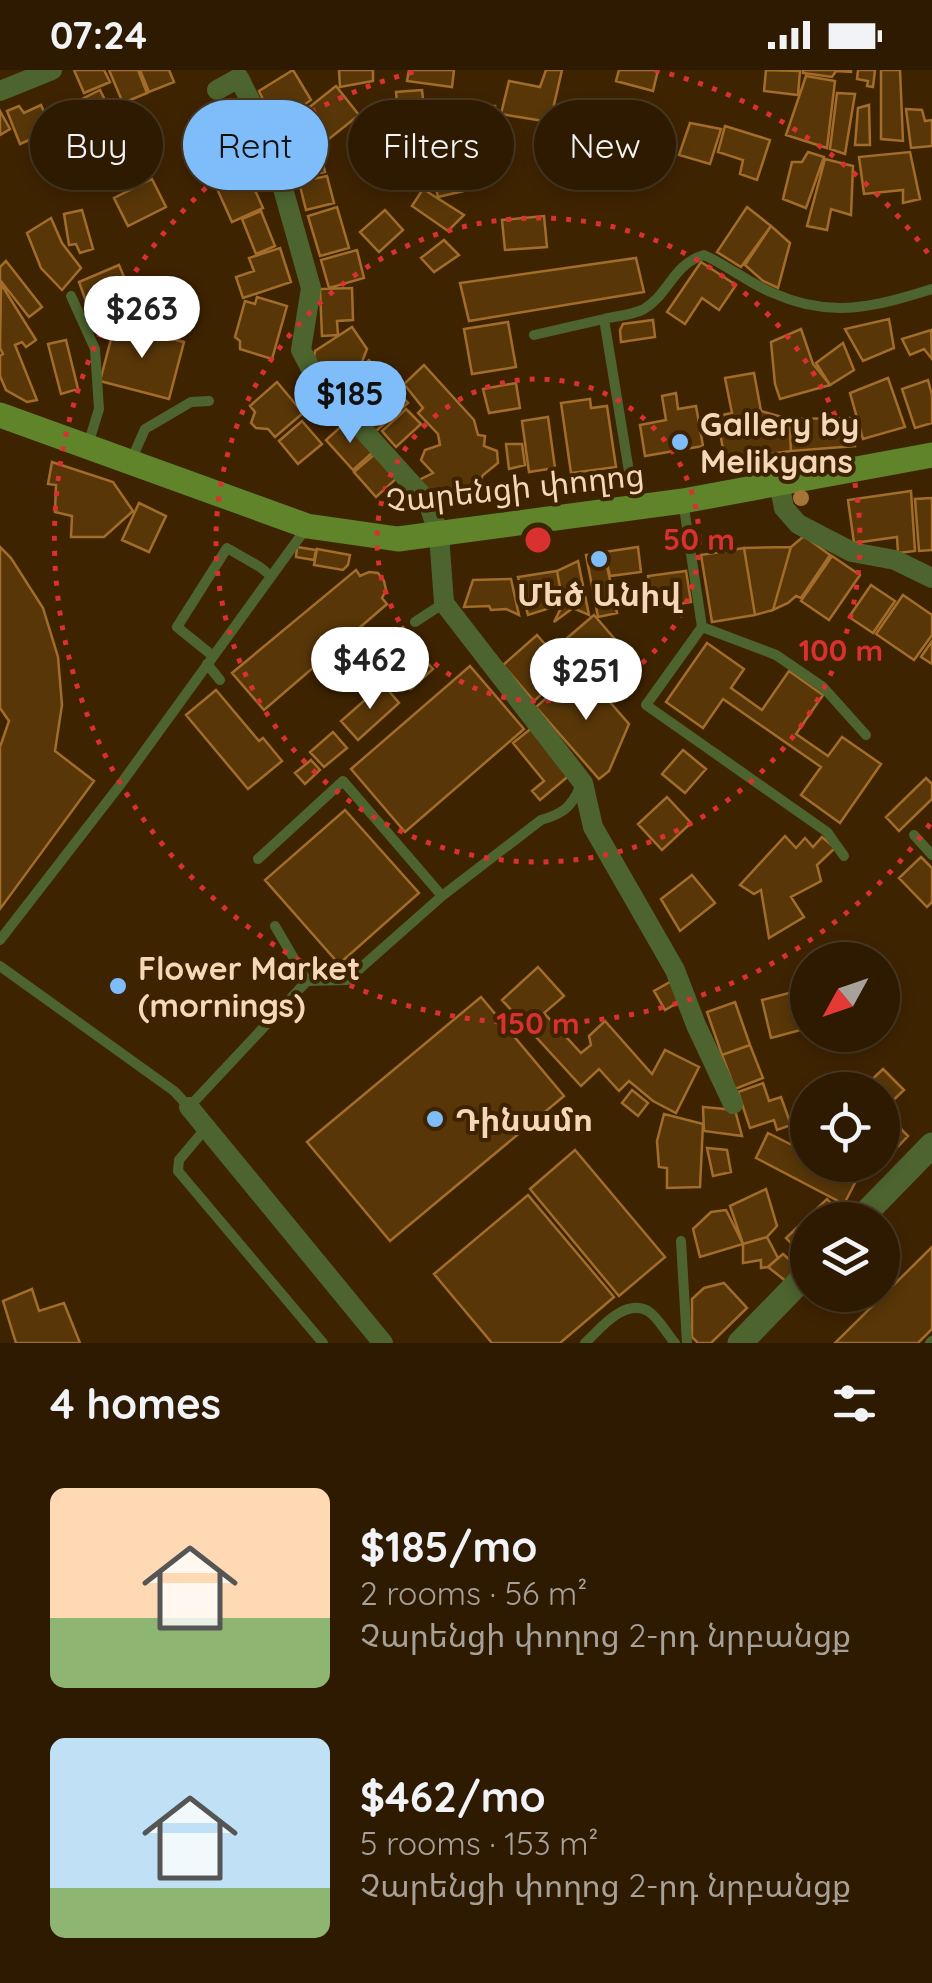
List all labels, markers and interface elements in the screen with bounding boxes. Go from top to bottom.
text: 07:24 [50,11,147,59]
chip: Buy [30,100,163,190]
chip: Rent [183,100,328,190]
chip: Filters [348,100,514,190]
chip: New [534,100,676,190]
pin: $263 [83,276,201,361]
text: $263 [106,288,178,328]
pin: $185 [291,361,409,446]
text: $185 [316,373,384,413]
place label: Gallery by Melikyans [700,404,859,481]
marker: Gallery by Melikyans [669,431,691,453]
street label: Չարենցի փողոց [384,454,646,520]
text: 50 m [663,520,735,558]
centre of rings [520,522,556,558]
marker: Մեծ Անիվ [588,548,610,570]
place label: Մեծ Անիվ [517,574,684,614]
pin: $462 [311,627,429,712]
text: 100 m [799,631,883,669]
pin: $251 [527,638,645,723]
text: $462 [333,639,407,679]
text: $251 [552,650,620,690]
north arrow [790,942,900,1052]
map controls [790,942,900,1312]
place label: Flower Market (mornings) [138,948,360,1025]
marker: Flower Market (mornings) [107,975,129,997]
text: 150 m [496,1004,580,1042]
button: locate [790,1072,900,1182]
place label: Դինամո [455,1099,593,1139]
marker: Դինամո [424,1108,446,1130]
button: layers [790,1202,900,1312]
icon: filters [827,1376,882,1431]
text: 4 homes [50,1377,221,1430]
text: $185/mo [360,1520,537,1573]
icon: home [130,1528,250,1648]
text: 2 rooms · 56 m² [360,1573,587,1613]
text: Չարենցի փողոց 2-րդ նրբանցք [360,1615,851,1655]
text: $462/mo [360,1770,546,1823]
icon: home [130,1778,250,1898]
text: 5 rooms · 153 m² [360,1823,598,1863]
text: Չարենցի փողոց 2-րդ նրբանցք [360,1865,851,1905]

